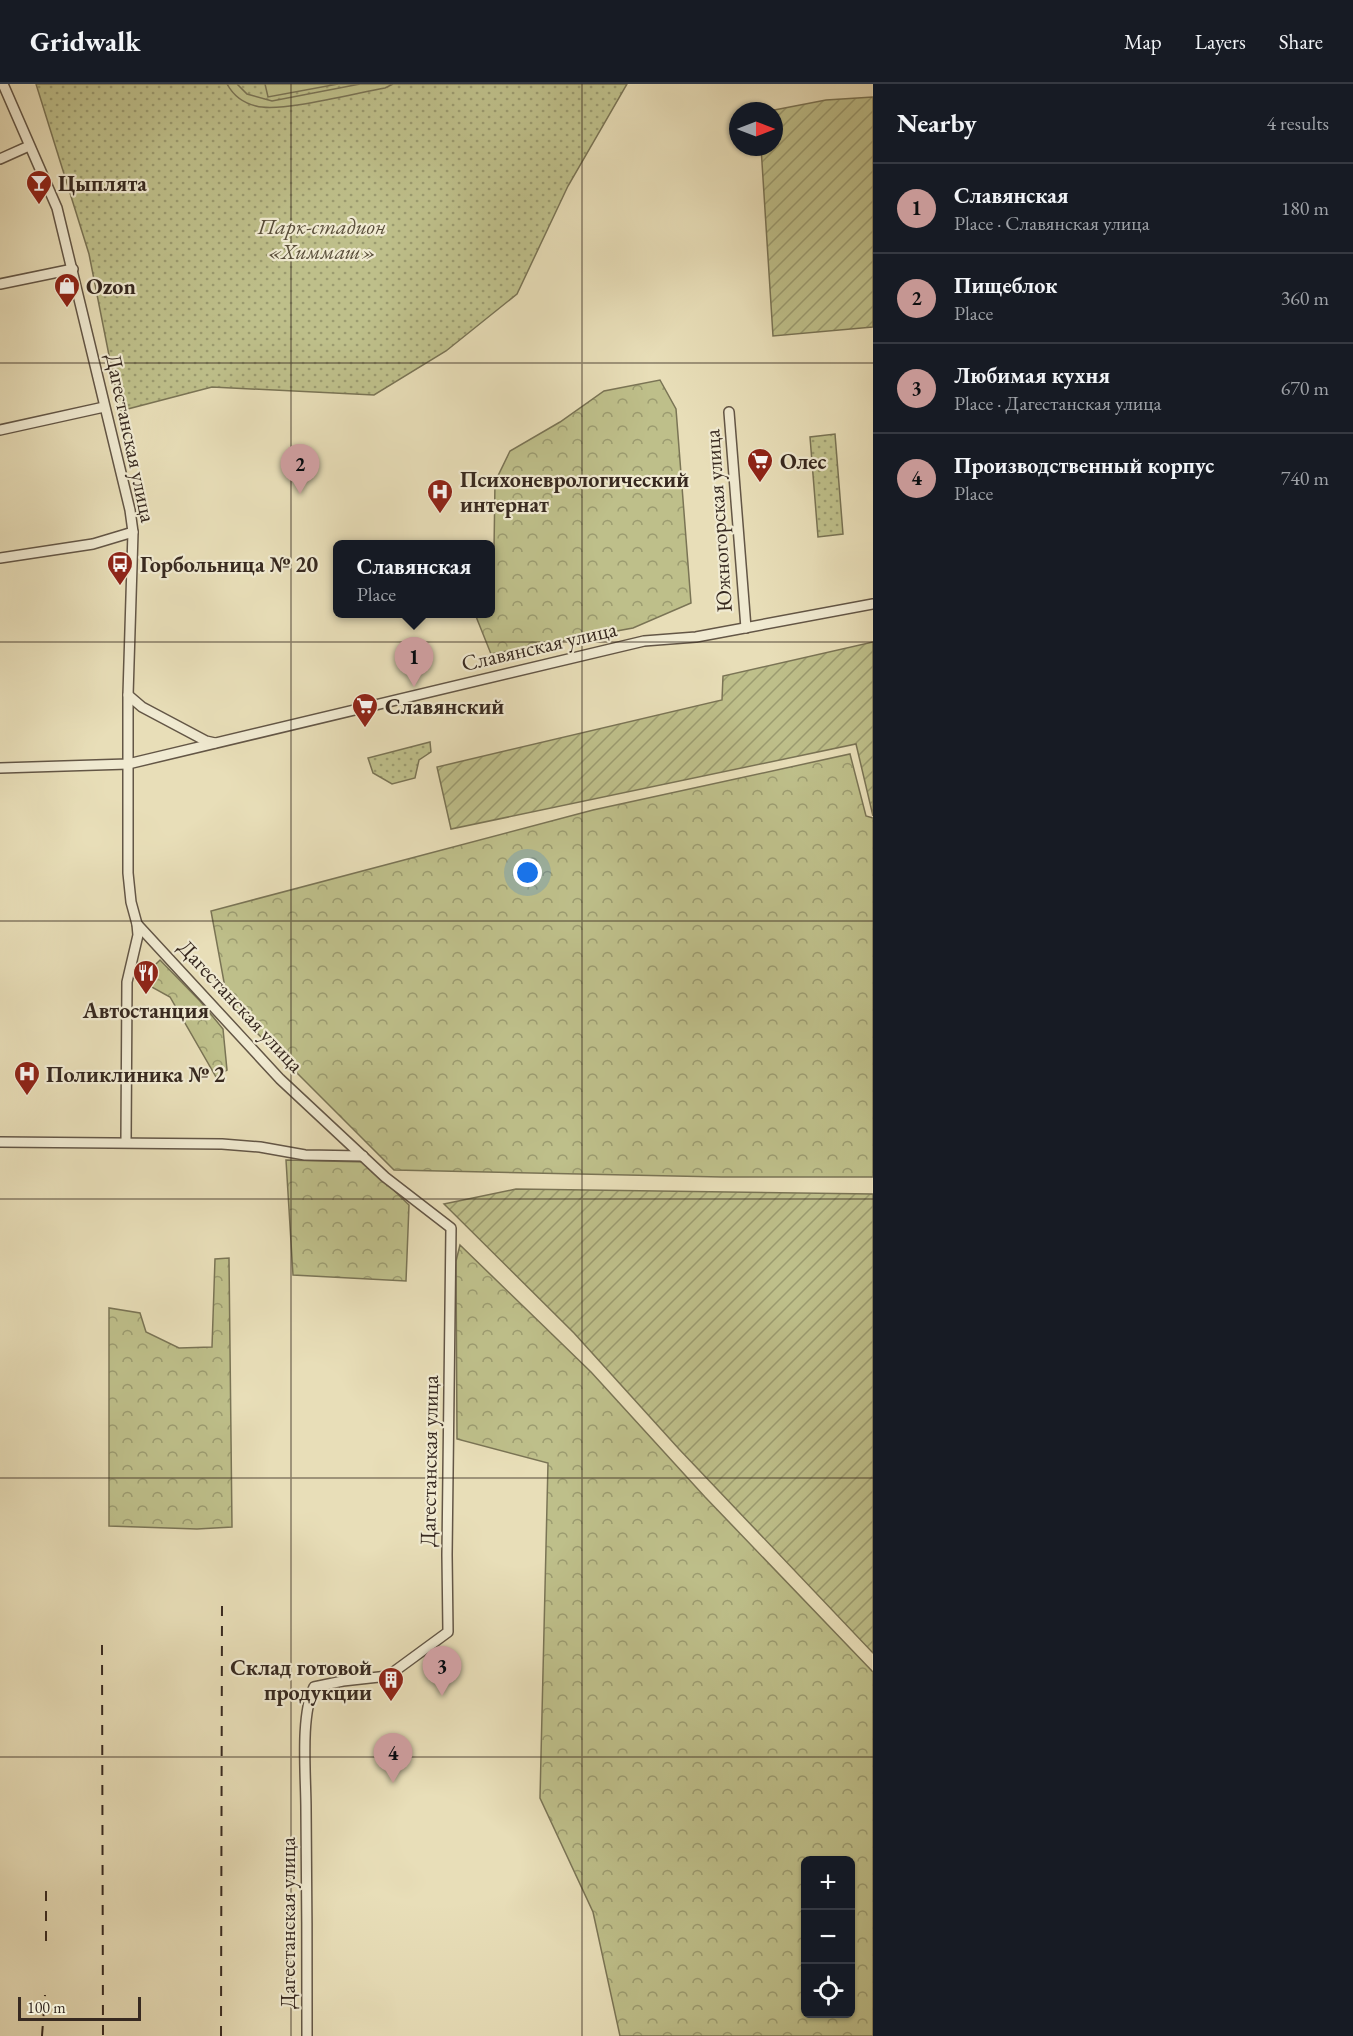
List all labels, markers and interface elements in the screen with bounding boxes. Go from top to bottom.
text: Gridwalk [30,23,141,59]
text: Map [1124,28,1162,55]
text: Layers [1195,28,1246,55]
text: Share [1279,28,1323,55]
north arrow [729,102,783,156]
text: Nearby [897,106,977,140]
text: 4 results [1266,110,1329,136]
bar icon: Цыплята [24,168,54,206]
place label: Цыплята [58,169,147,198]
text: Славянская [954,181,1069,210]
text: 1 [911,195,922,221]
text: 180 m [1281,195,1329,221]
text: Place · Славянская улица [954,210,1150,236]
park label: Парк-стадион «Химмаш» [257,212,386,266]
shop icon: Ozon [52,271,82,309]
text: Пищеблок [954,271,1057,300]
place label: Ozon [86,272,136,301]
text: 2 [911,285,922,311]
text: 360 m [1281,285,1329,311]
text: Place [954,300,993,326]
street label: Дагестанская улица [99,351,163,525]
text: Любимая кухня [954,361,1110,390]
text: 3 [911,375,922,401]
text: 670 m [1281,375,1329,401]
text: Place · Дагестанская улица [954,390,1162,416]
street label: Южногорская улица [697,428,739,614]
pin: 2 [280,444,320,494]
supermarket icon: Олес [745,446,775,484]
place label: Олес [780,447,827,476]
text: Производственный корпус [954,451,1214,480]
place label: Психоневрологический интернат [460,465,689,519]
text: 4 [911,465,922,491]
text: 740 m [1281,465,1329,491]
hospital icon: Психоневрологический интернат [425,477,455,515]
text: Place [954,480,993,506]
popup [333,540,495,618]
bus stop icon: Горбольница № 20 [105,549,135,587]
place label: Горбольница № 20 [140,550,319,579]
text: Славянская [357,552,471,581]
text: Place [357,581,396,607]
street label: Славянская улица [458,614,620,678]
pin: 1 [394,638,434,687]
supermarket icon: Славянский [350,691,380,729]
place label: Славянский [385,692,504,721]
your location [513,858,542,887]
street label: Дагестанская улица [172,933,310,1079]
restaurant icon: Автостанция [131,958,161,996]
place label: Автостанция [82,996,209,1025]
hospital icon: Поликлиника № 2 [12,1059,42,1097]
place label: Поликлиника № 2 [46,1060,225,1089]
street label: Дагестанская улица [413,1375,445,1547]
pin: 3 [422,1646,462,1696]
place label: Склад готовой продукции [230,1653,372,1707]
building icon: Склад готовой продукции [376,1665,406,1703]
pin: 4 [374,1734,412,1783]
street label: Дагестанская улица [273,1837,302,2009]
map controls [801,1856,855,2018]
button: + [801,1856,855,1910]
button: − [801,1910,855,1964]
button: locate [801,1964,855,2018]
scale bar [18,1994,141,2022]
text: 100 m [27,1997,66,2018]

